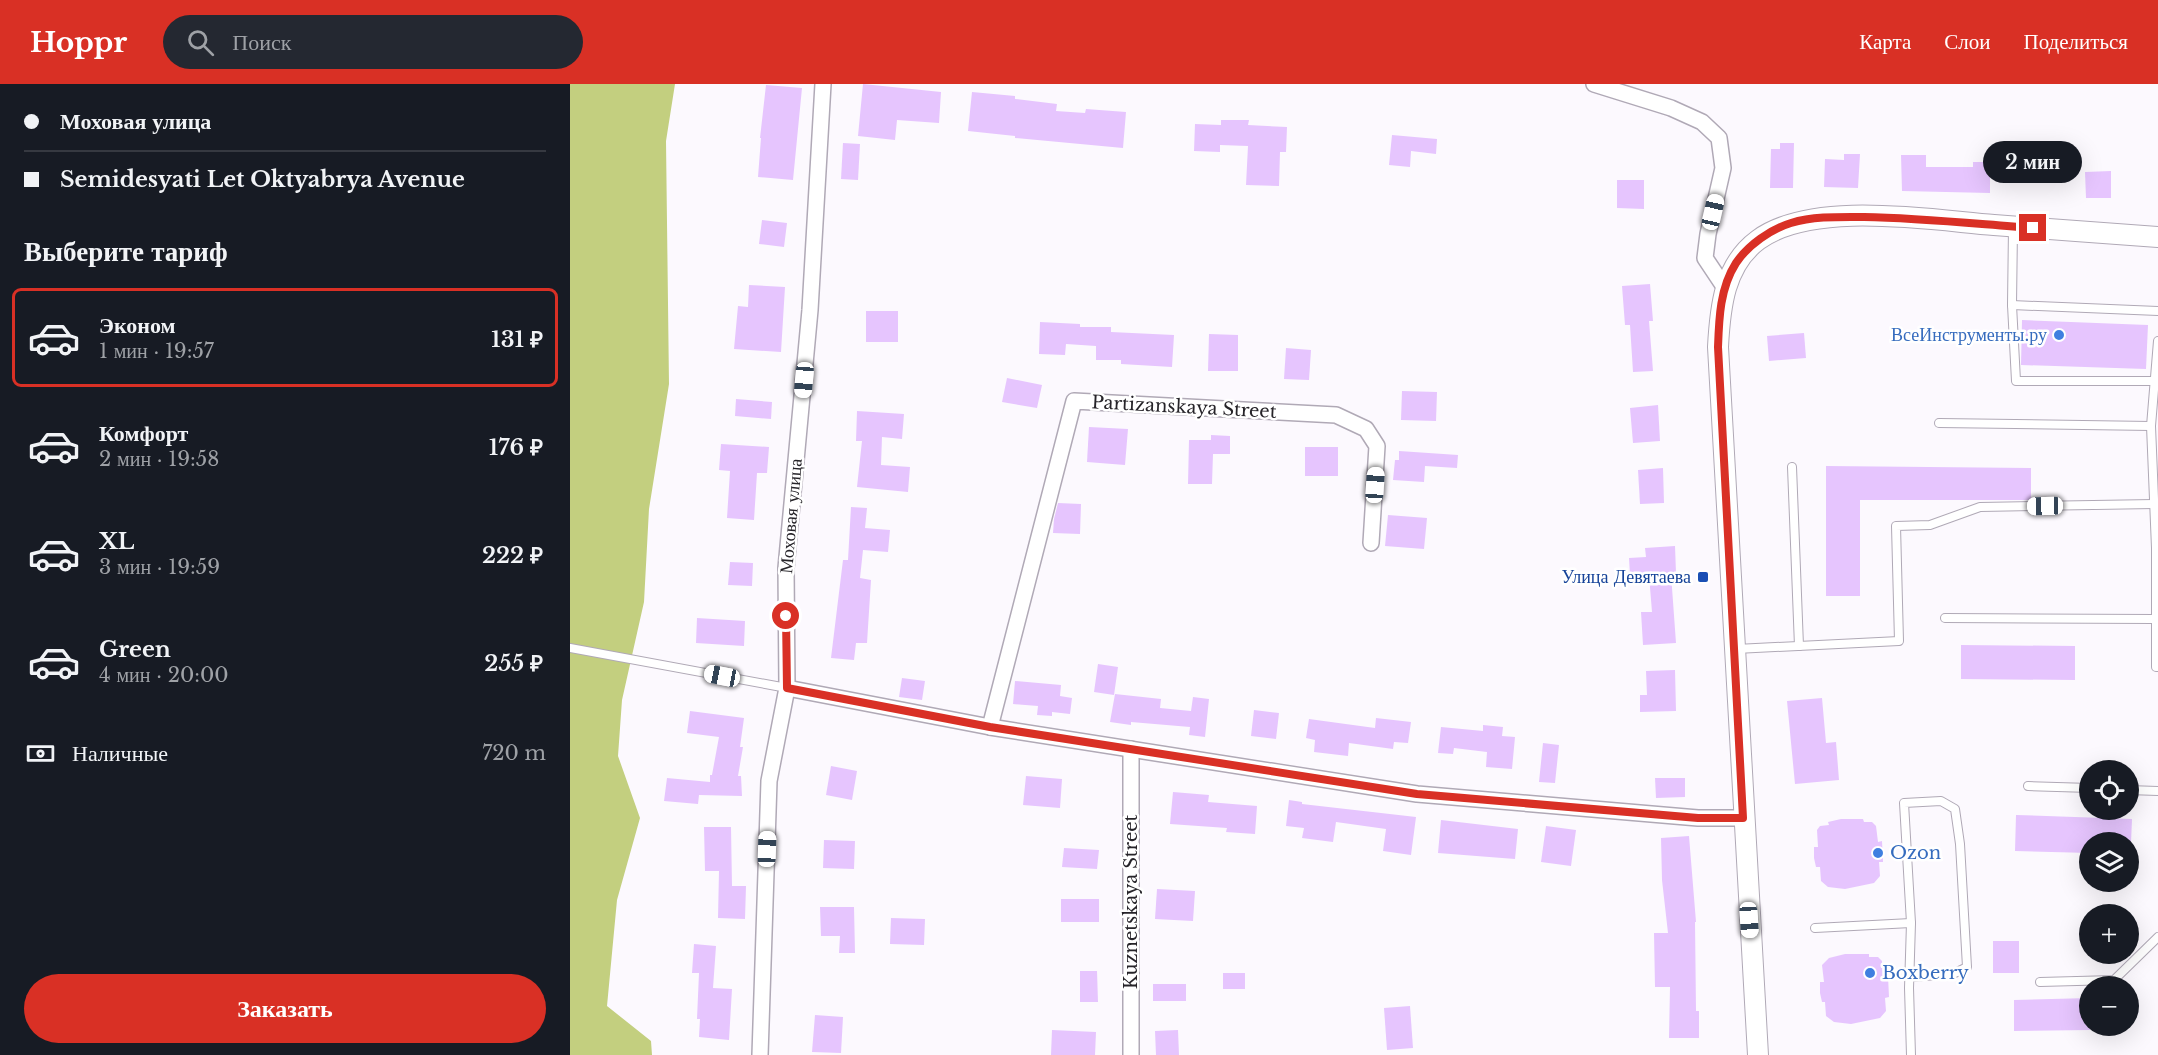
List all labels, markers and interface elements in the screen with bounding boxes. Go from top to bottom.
search box [163,15,583,69]
text: Hoppr [30,25,127,60]
icon: search [184,26,217,59]
text: Поиск [232,29,291,56]
text: Карта [1859,29,1911,55]
text: Слои [1944,29,1990,55]
text: Поделиться [2023,29,2128,55]
text: Моховая улица [60,108,211,135]
callout: 2 мин [1984,141,2082,183]
text: 2 мин [2005,150,2060,174]
text: Semidesyati Let Oktyabrya Avenue [60,166,465,193]
car [1700,192,1726,232]
route end [2019,214,2046,241]
text: Выберите тариф [24,235,228,268]
icon: car [27,311,81,365]
text: Эконом [99,312,176,339]
place label: ВсеИнструменты.ру [1891,324,2047,346]
text: 131 ₽ [491,326,543,353]
marker: ВсеИнструменты.ру [2052,328,2066,342]
text: 1 мин · 19:57 [99,339,214,363]
car [793,361,815,399]
street label: Partizanskaya Street [1091,391,1277,423]
icon: car [27,419,81,473]
text: Комфорт [99,420,188,447]
text: 176 ₽ [489,434,543,461]
text: 2 мин · 19:58 [99,447,219,471]
street label: Моховая улица [775,457,807,575]
car [1365,466,1385,504]
car [2027,497,2063,515]
icon: car [27,527,81,581]
text: XL [99,528,134,555]
text: 222 ₽ [482,542,543,569]
text: 3 мин · 19:59 [99,555,220,579]
place label: Улица Девятаева [1562,566,1691,588]
marker: Улица Девятаева [1696,570,1710,584]
route start [772,602,799,629]
icon: car [27,635,81,689]
text: Green [99,636,171,663]
text: 255 ₽ [484,650,543,677]
text: 4 мин · 20:00 [99,663,229,687]
car [703,664,741,688]
icon: cash [24,737,57,770]
text: Наличные [72,740,168,767]
text: 720 m [482,741,546,765]
map controls [2079,760,2139,1036]
button: locate [2079,760,2139,820]
street label: Kuznetskaya Street [1120,814,1142,989]
car [757,831,777,867]
button: layers [2079,832,2139,892]
place label: Ozon [1890,842,1941,864]
marker: Ozon [1871,846,1885,860]
car [1739,901,1759,939]
button: + [2079,904,2139,964]
place label: Boxberry [1882,962,1969,984]
marker: Boxberry [1863,966,1877,980]
button: Заказать [24,974,546,1043]
button: − [2079,976,2139,1036]

